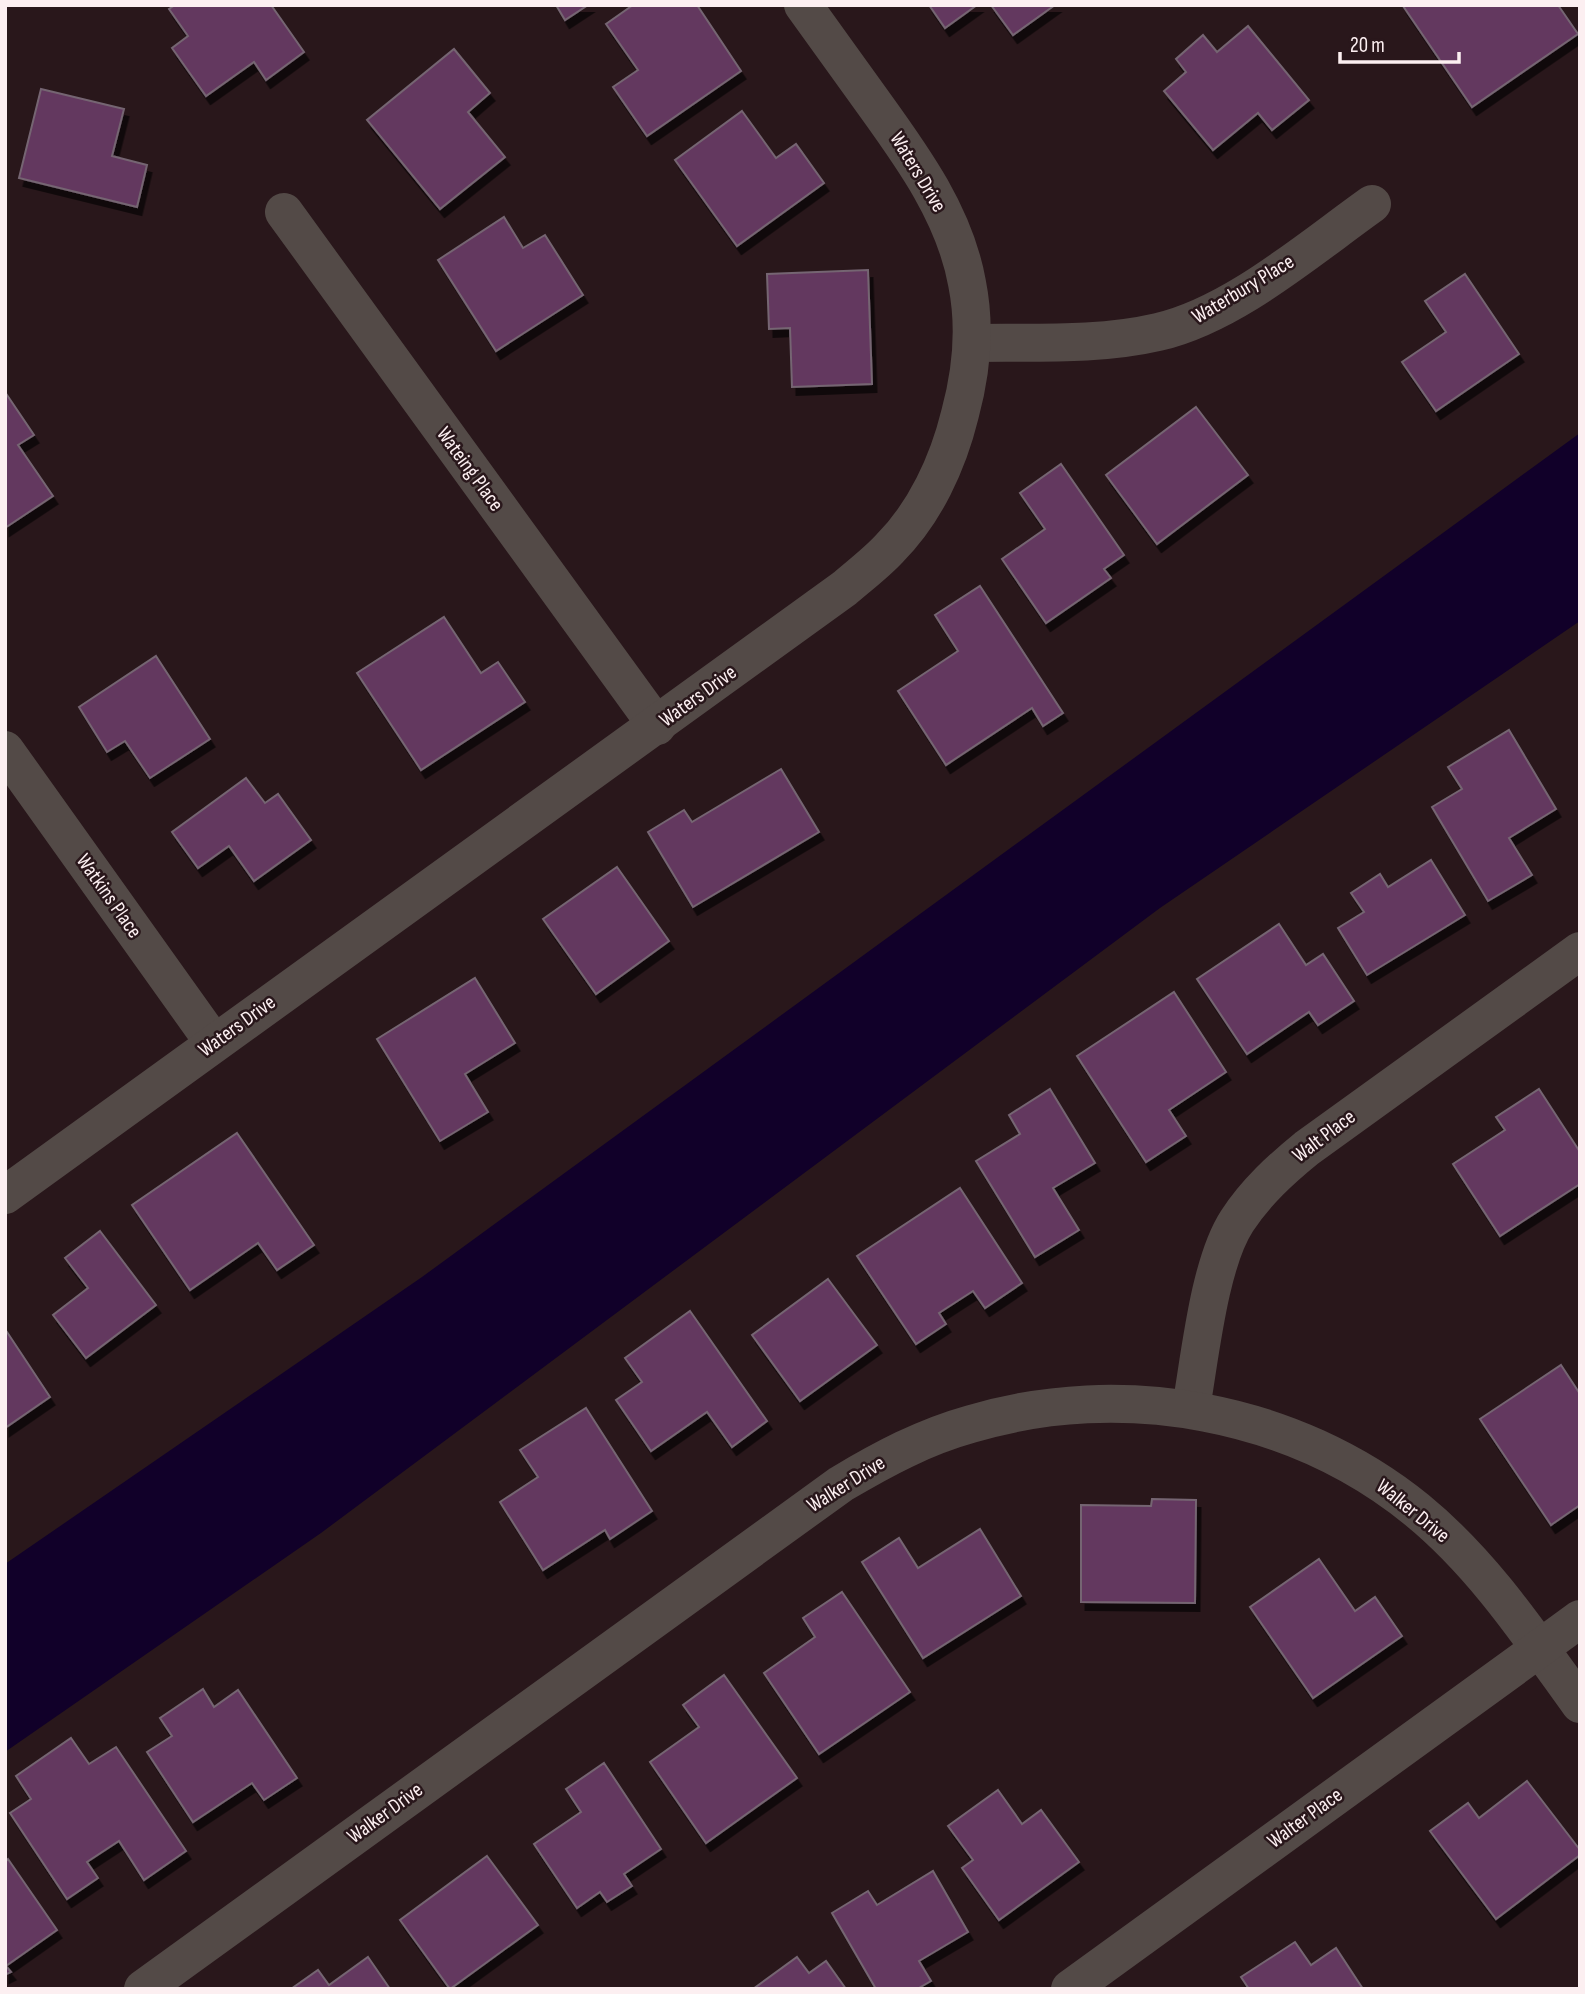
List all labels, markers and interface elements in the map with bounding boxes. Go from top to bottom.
scale bar [1340,21,1459,65]
text: 20 m [1350,33,1385,58]
street label: Waters Drive [884,127,952,217]
street label: Waterbury Place [1187,249,1299,329]
street label: Wateing Place [431,422,509,516]
street label: Waters Drive [655,660,741,732]
street label: Watkins Place [71,849,147,943]
street label: Waters Drive [194,990,280,1062]
street label: Walt Place [1288,1104,1360,1168]
street label: Walker Drive [802,1450,890,1518]
street label: Walker Drive [1371,1474,1455,1548]
street label: Walker Drive [342,1777,428,1849]
street label: Walter Place [1263,1782,1347,1854]

